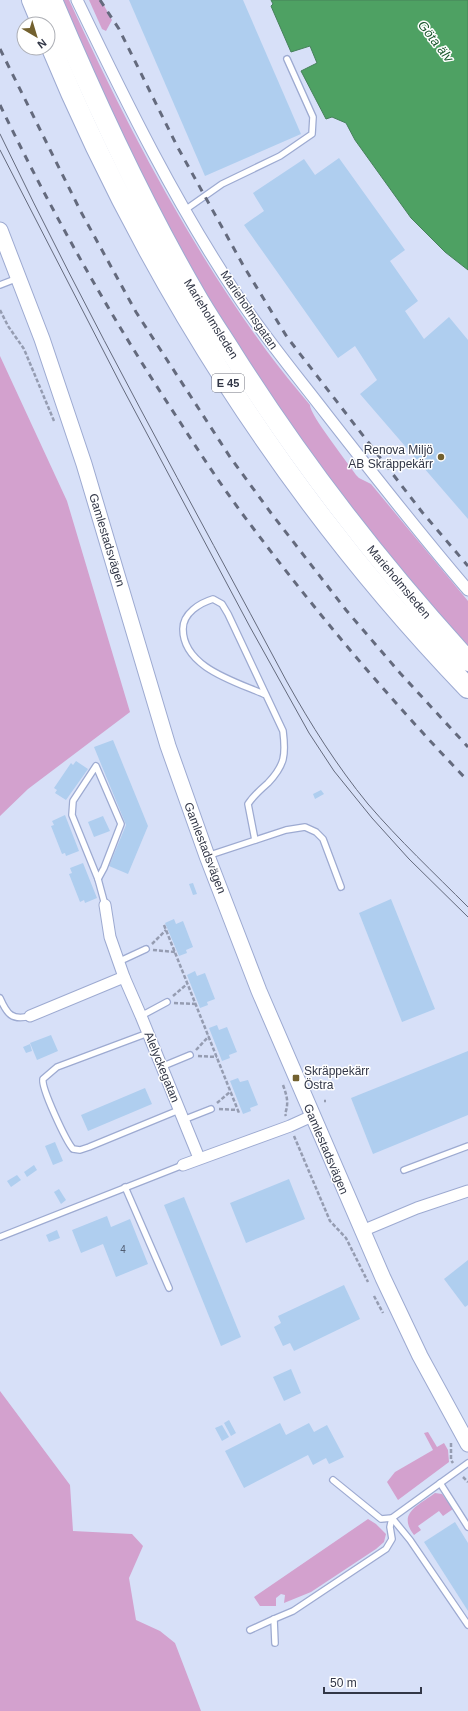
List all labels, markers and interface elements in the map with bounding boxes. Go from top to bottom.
north arrow [16,16,56,56]
water label: Göta älv [415,18,457,66]
text: N [35,37,49,51]
street label: Marieholmsgatan [217,268,281,352]
street label: Marieholmsleden [181,277,241,361]
road number: E 45 [212,374,244,392]
place label: Renova Miljö AB Skräppekärr [348,443,433,471]
marker: Renova Miljö AB Skräppekärr [436,452,446,462]
street label: Gamlestadsvägen [86,492,128,588]
street label: Marieholmsleden [364,542,434,622]
street label: Gamlestadsvägen [181,800,229,896]
street label: Alelyckegatan [142,1030,182,1104]
place label: Skräppekärr Östra [304,1064,369,1092]
marker: Skräppekärr Östra [291,1073,301,1083]
street label: Gamlestadsvägen [301,1102,351,1196]
house number: 4 [120,1244,126,1255]
scale bar [324,1669,421,1695]
text: 50 m [330,1676,357,1690]

